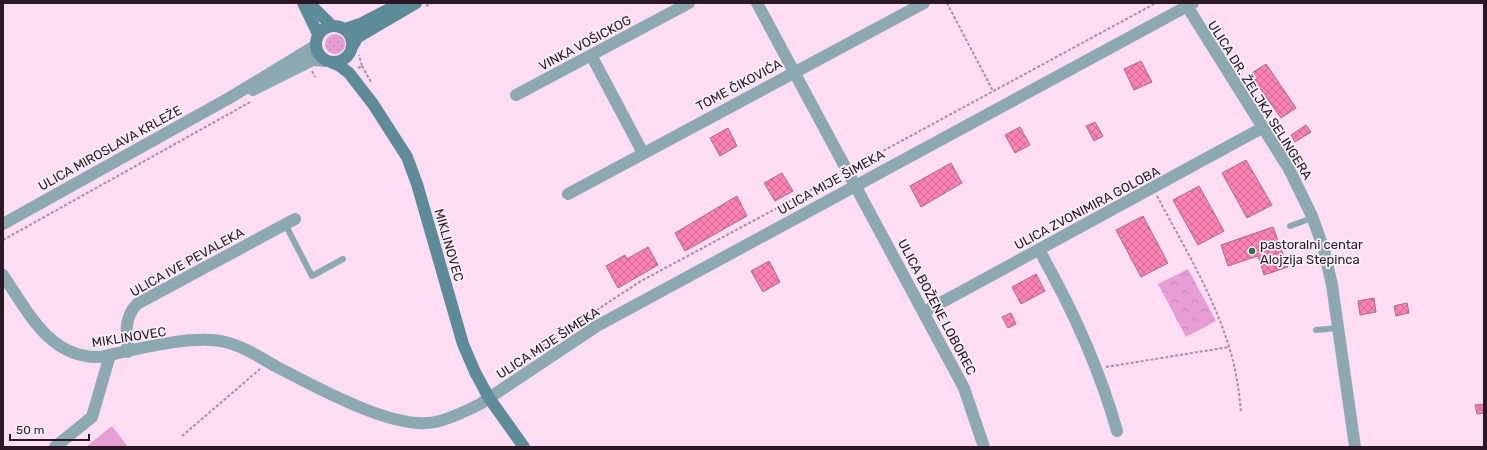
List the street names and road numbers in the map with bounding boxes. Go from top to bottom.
street label: VINKA VOŠICKOG [536,12,634,74]
street label: ULICA DR. ŽELJKA SELINGERA [1205,18,1315,182]
street label: TOME ČIKOVIĆA [694,56,785,114]
street label: ULICA MIROSLAVA KRLEŽE [36,102,184,194]
street label: ULICA MIJE ŠIMEKA [775,146,887,218]
street label: ULICA ZVONIMIRA GOLOBA [1012,163,1162,253]
street label: MIKLINOVEC [431,207,467,283]
street label: ULICA IVE PEVALEKA [128,224,247,300]
street label: ULICA BOŽENE LOBOREC [895,236,979,378]
street label: ULICA MIJE ŠIMEKA [494,304,602,382]
street label: MIKLINOVEC [91,324,168,350]

